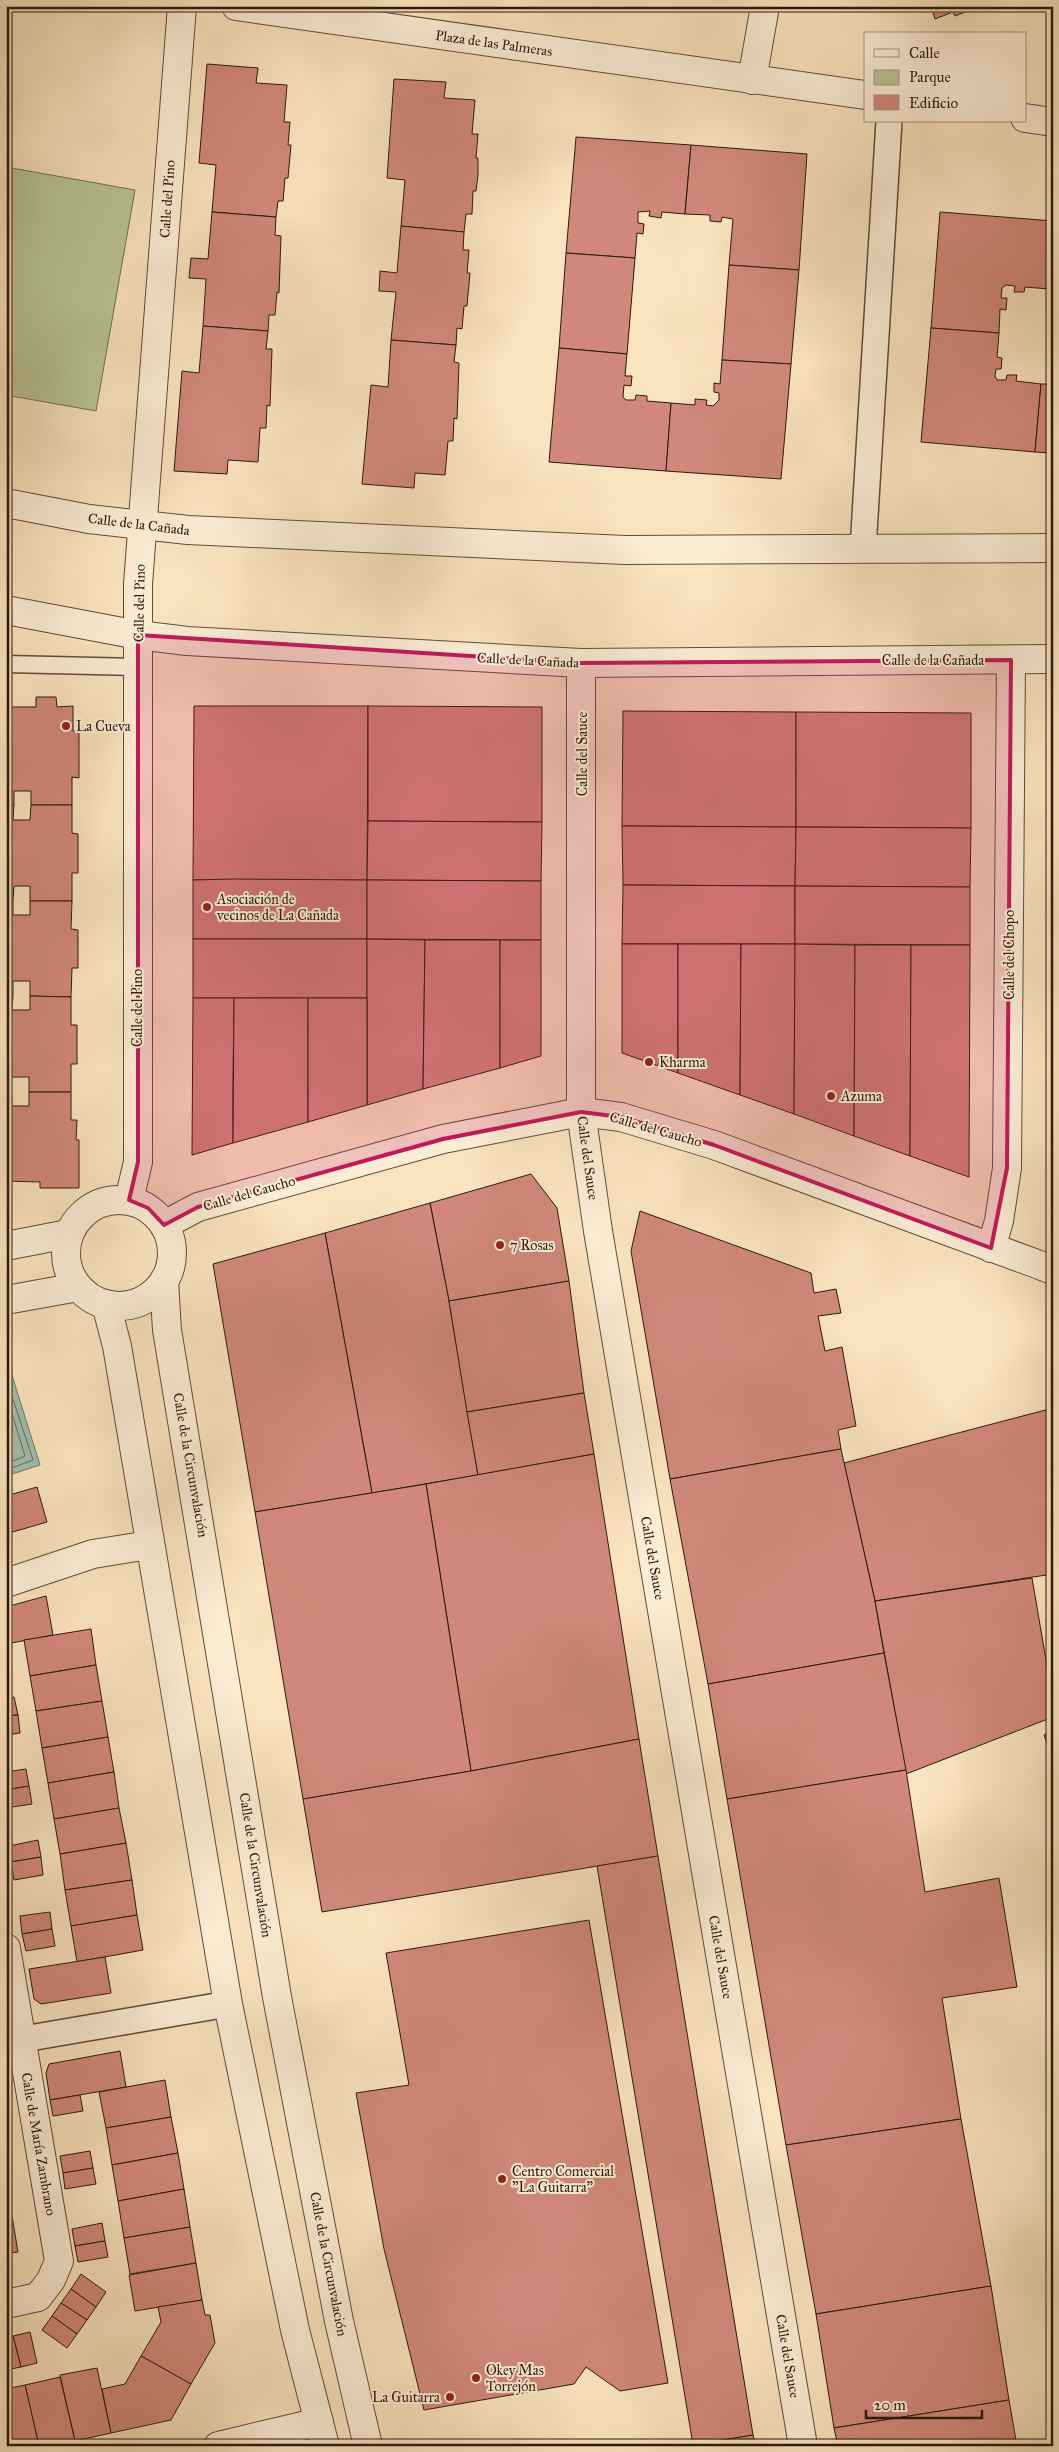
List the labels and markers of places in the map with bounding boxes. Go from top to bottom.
place label: La Cueva [76,718,131,735]
marker: La Cueva [60,720,72,732]
place label: Asociación de vecinos de La Cañada [216,891,339,924]
marker: Asociación de vecinos de La Cañada [201,901,213,913]
place label: Kharma [659,1054,706,1071]
marker: Kharma [643,1056,655,1068]
place label: Azuma [840,1088,882,1105]
marker: Azuma [825,1090,837,1102]
place label: 7 Rosas [510,1237,554,1254]
marker: 7 Rosas [494,1239,506,1251]
place label: Centro Comercial "La Guitarra" [512,2163,614,2196]
marker: Centro Comercial "La Guitarra" [496,2173,508,2185]
place label: Okey Mas Torrejón [486,2362,544,2395]
marker: Okey Mas Torrejón [470,2372,482,2384]
place label: La Guitarra [372,2389,440,2406]
marker: La Guitarra [444,2391,456,2403]

